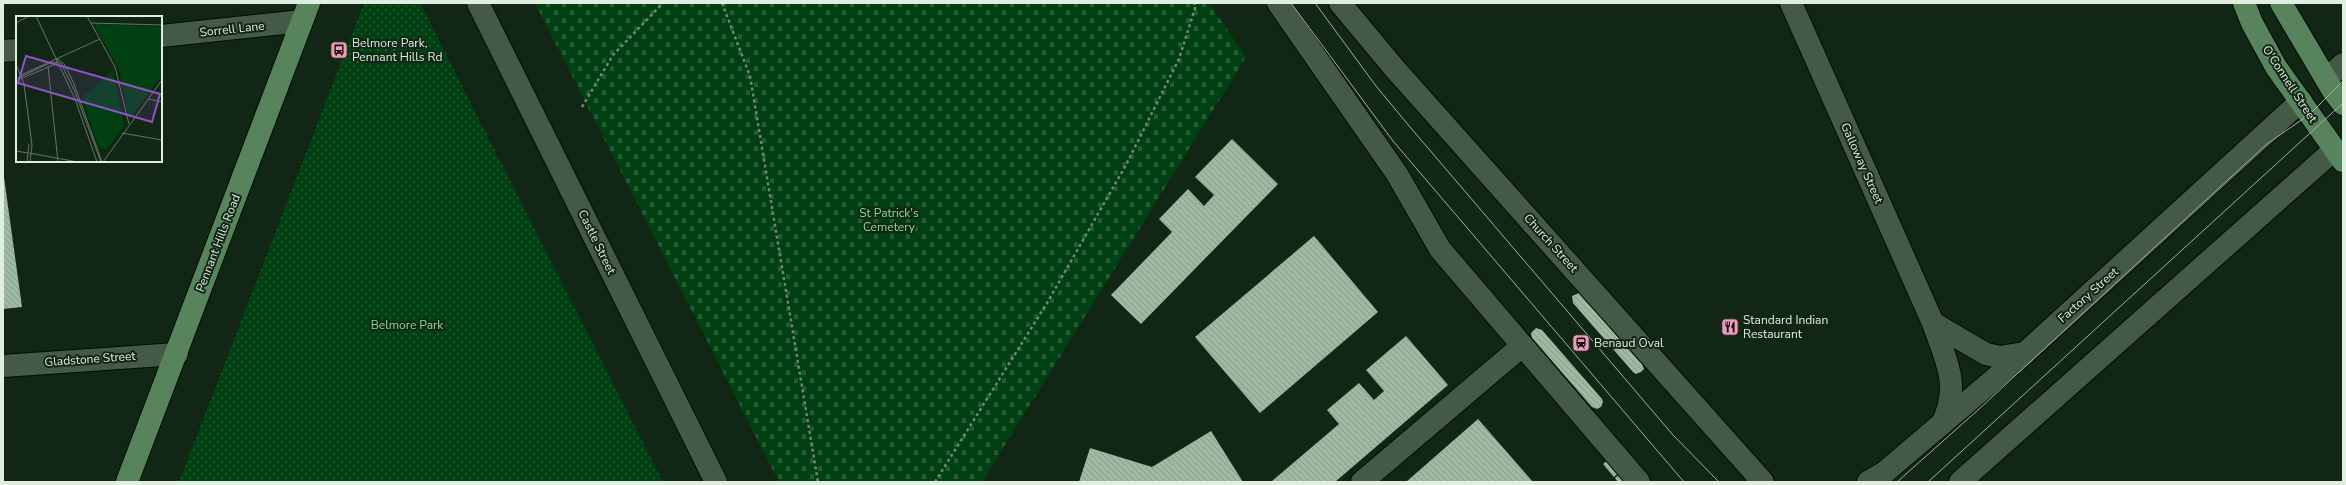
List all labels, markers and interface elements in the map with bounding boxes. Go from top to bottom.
inset map [16,16,162,162]
street label: Sorrell Lane [199,18,265,40]
place label: Belmore Park, Pennant Hills Rd [352,35,443,65]
bus stop icon: Belmore Park, Pennant Hills Rd [329,40,349,60]
street label: O'Connell Street [2259,42,2321,126]
street label: Galloway Street [1837,120,1887,207]
street label: Pennant Hills Road [192,192,244,294]
park label: St Patrick's Cemetery [859,205,919,235]
street label: Castle Street [574,207,620,278]
street label: Church Street [1520,210,1582,276]
street label: Factory Street [2055,263,2122,326]
place label: Standard Indian Restaurant [1743,312,1828,342]
park label: Belmore Park [371,317,444,333]
restaurant icon: Standard Indian Restaurant [1720,317,1740,337]
station icon: Benaud Oval [1571,333,1591,353]
place label: Benaud Oval [1594,335,1664,351]
street label: Gladstone Street [44,348,137,370]

